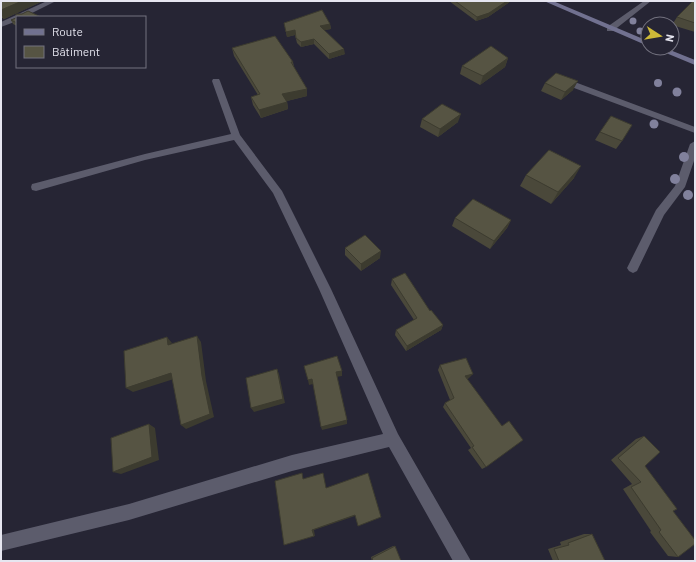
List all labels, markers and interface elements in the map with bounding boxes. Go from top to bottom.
legend [16,16,146,68]
north arrow [640,16,680,56]
text: Route [52,24,83,38]
text: N [663,33,677,43]
text: Bâtiment [52,44,100,58]

